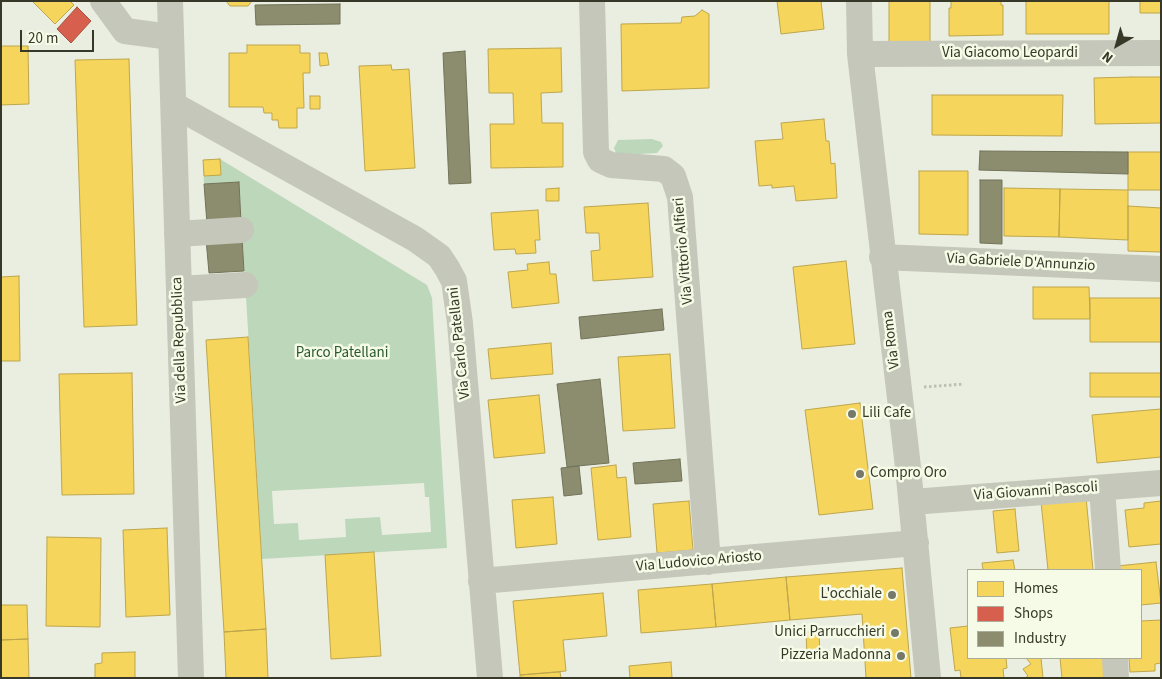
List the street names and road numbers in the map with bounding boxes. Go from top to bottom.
street label: Via Giacomo Leopardi [942,45,1078,63]
street label: Via Vittorio Alfieri [670,197,698,305]
street label: Via Gabriele D'Annunzio [946,250,1096,276]
street label: Via della Repubblica [169,276,191,404]
street label: Via Carlo Patellani [445,286,475,400]
street label: Via Roma [880,310,904,370]
street label: Via Giovanni Pascoli [973,479,1099,505]
street label: Via Ludovico Ariosto [635,548,763,576]

